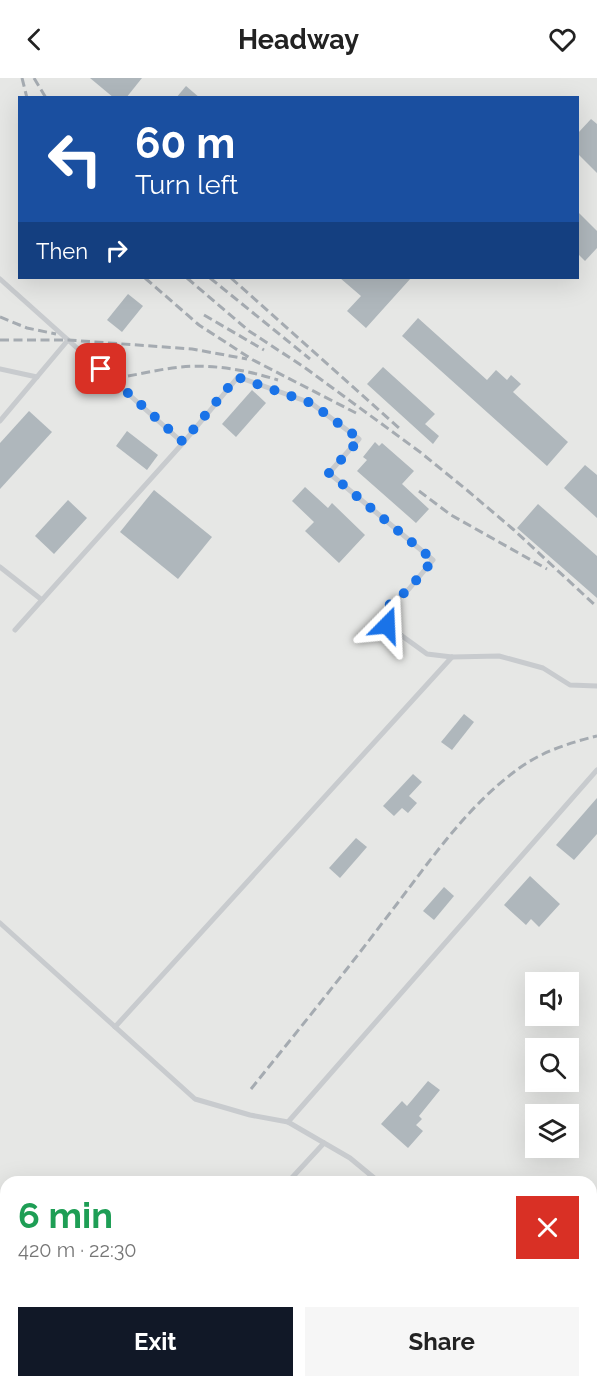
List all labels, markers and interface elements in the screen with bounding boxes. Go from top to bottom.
icon: back [18,23,51,56]
icon: heart [546,23,579,56]
text: Headway [238,24,359,55]
text: 60 m [135,119,235,168]
icon: left [36,120,114,198]
text: Turn left [135,169,238,200]
icon: right [100,234,133,267]
text: Then [36,238,88,264]
pin [75,343,126,394]
icon: arrive [84,352,117,385]
position arrow [355,593,419,657]
map controls [525,972,579,1158]
button: sound [525,972,579,1026]
button: search [525,1038,579,1092]
button: layers [525,1104,579,1158]
text: 6 min [18,1194,113,1236]
button: close [516,1196,579,1259]
text: 420 m · 22:30 [18,1238,137,1262]
button: Exit [18,1307,293,1376]
button: Share [305,1307,579,1376]

